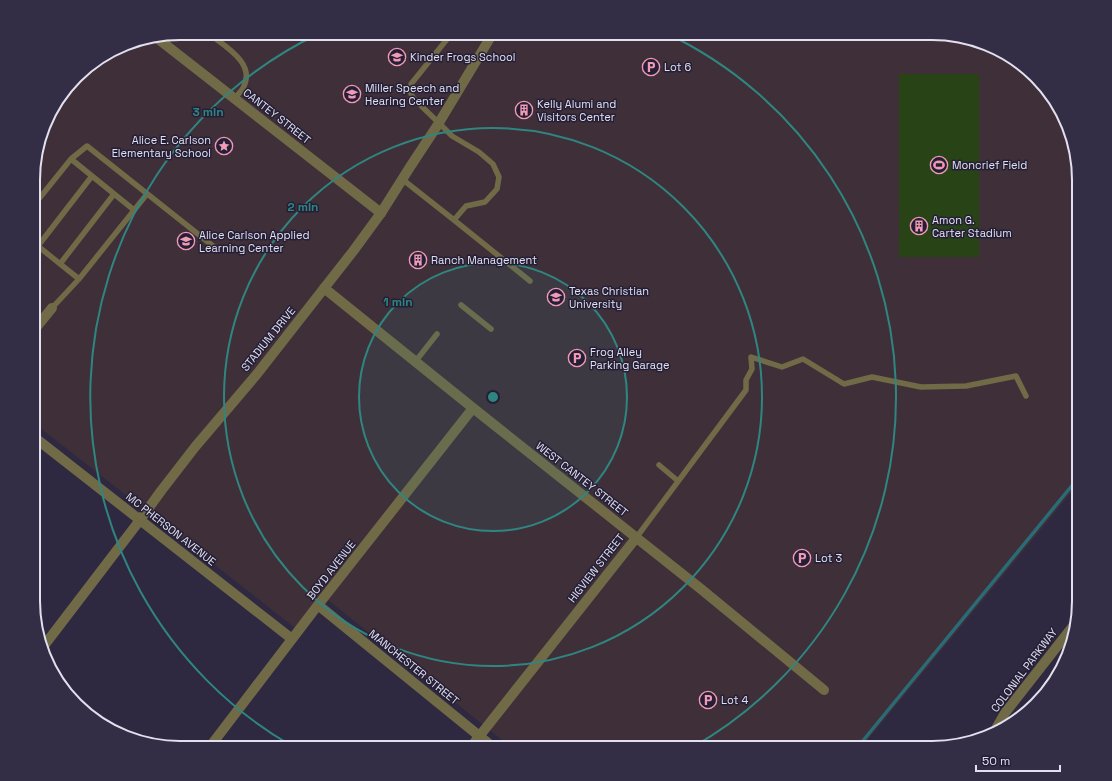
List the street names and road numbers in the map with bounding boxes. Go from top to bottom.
street label: CANTEY STREET [240,85,314,147]
street label: STADIUM DRIVE [238,304,298,374]
street label: WEST CANTEY STREET [533,439,631,520]
street label: MC PHERSON AVENUE [123,489,219,569]
street label: HIGVIEW STREET [565,530,628,605]
street label: BOYD AVENUE [304,538,358,602]
street label: COLONIAL PARKWAY [988,625,1060,715]
street label: MANCHESTER STREET [366,626,462,708]

